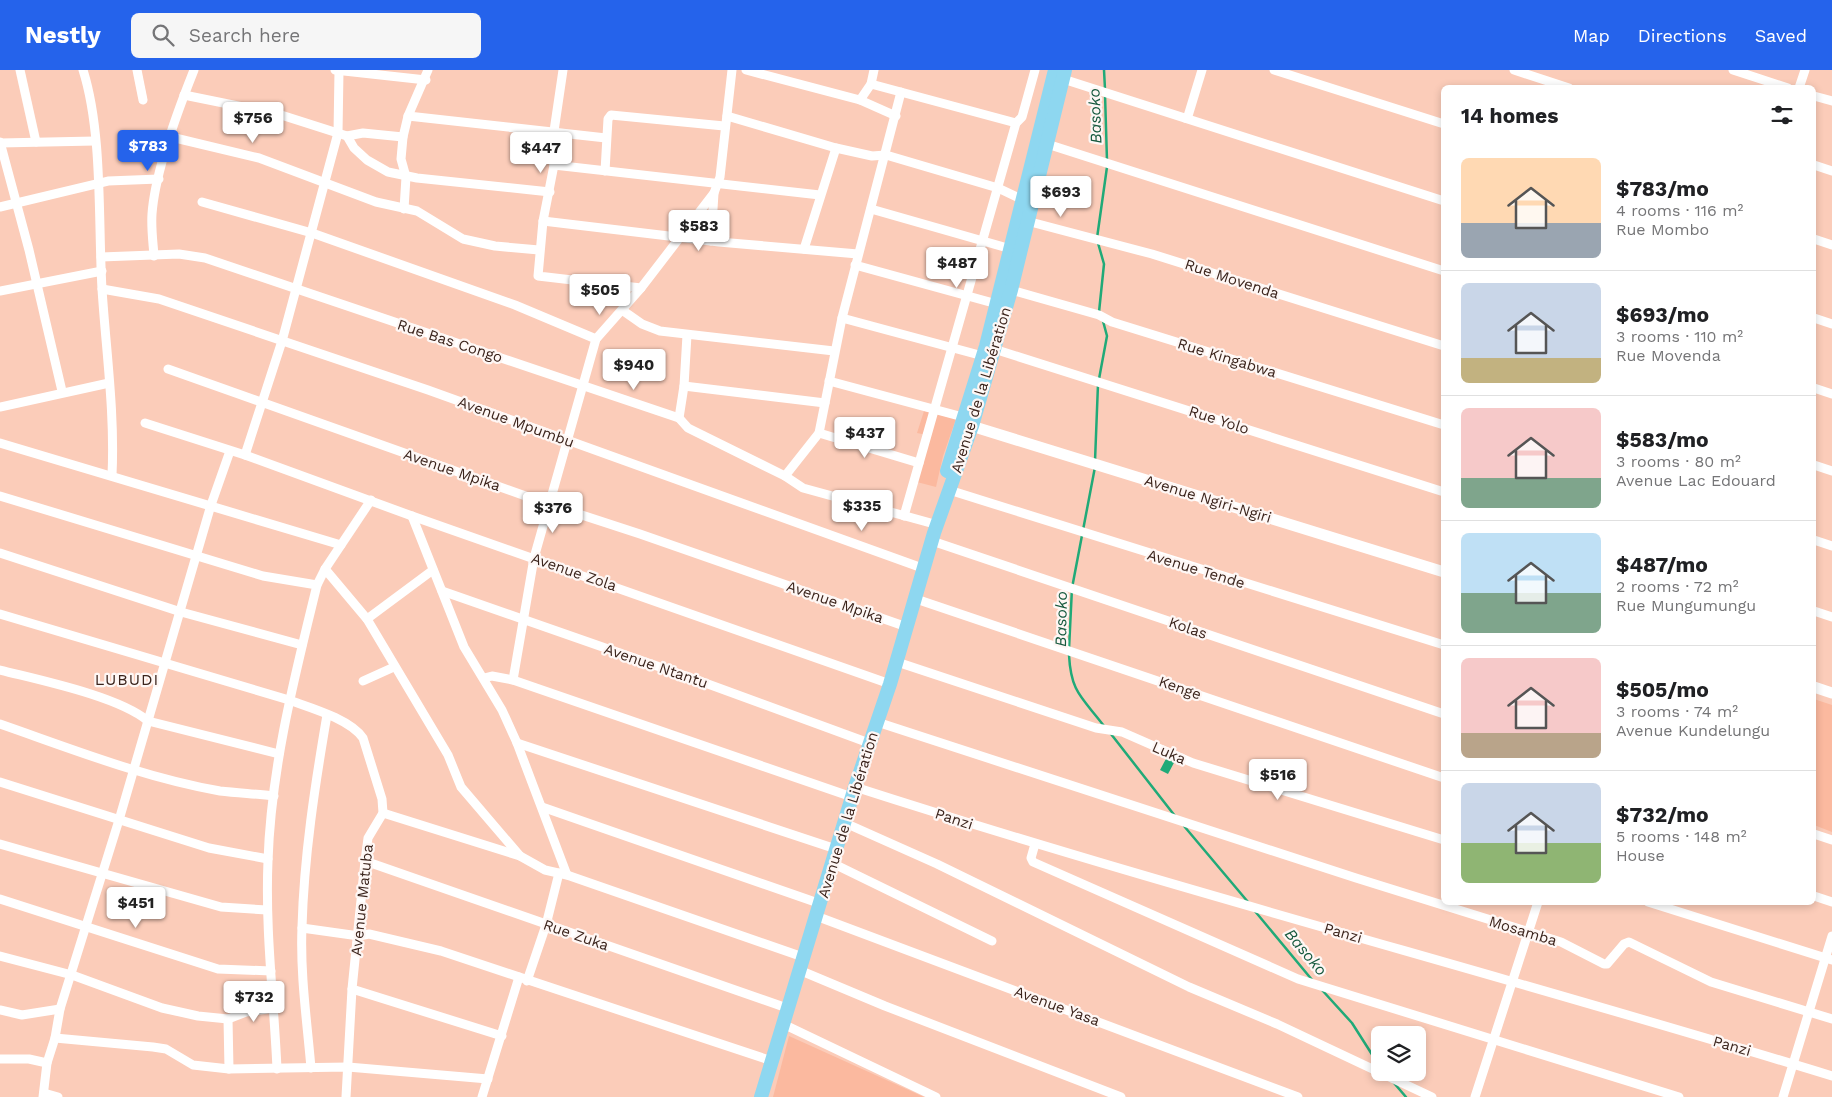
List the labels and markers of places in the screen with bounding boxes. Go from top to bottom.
pin: $756 [223,102,283,144]
pin: $783 [118,129,178,172]
pin: $447 [511,132,571,174]
pin: $693 [1031,176,1091,218]
pin: $583 [669,210,729,252]
pin: $487 [927,246,987,289]
pin: $505 [570,274,630,316]
pin: $940 [604,348,664,391]
pin: $437 [835,416,895,459]
pin: $335 [832,490,892,532]
pin: $376 [523,492,583,534]
pin: $516 [1248,758,1308,801]
pin: $451 [106,886,166,929]
pin: $732 [224,980,284,1023]

